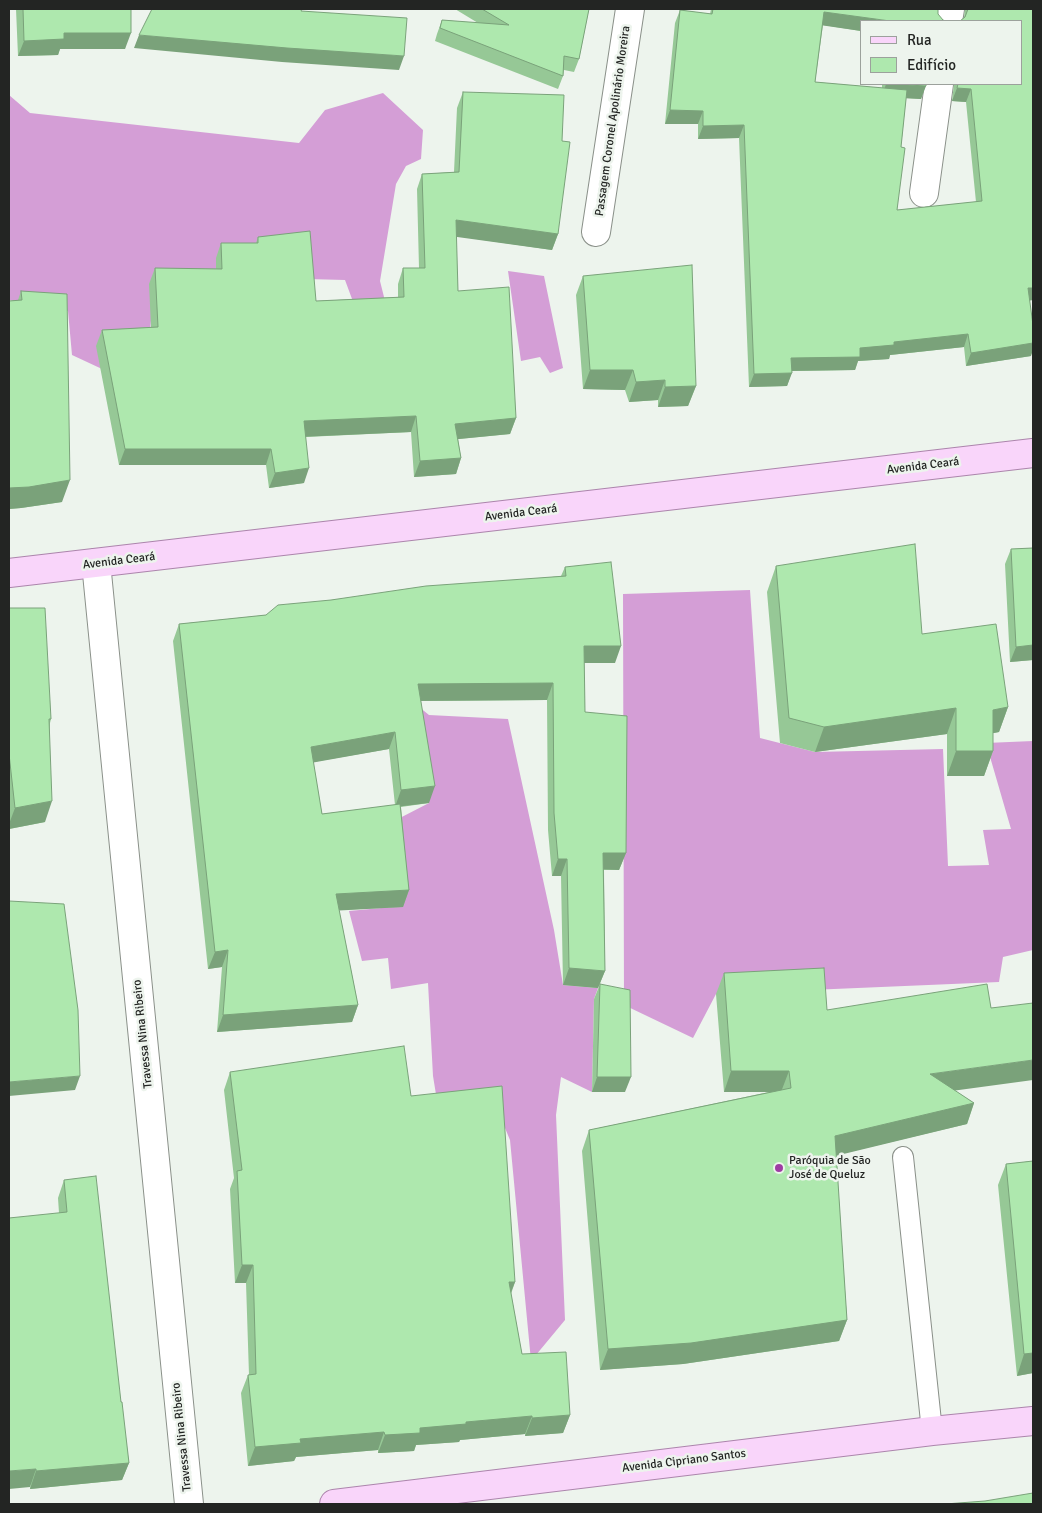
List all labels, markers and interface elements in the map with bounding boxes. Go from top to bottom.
legend [860,20,1022,85]
street label: Passagem Coronel Apolinário Moreira [593,25,633,217]
text: Rua [907,31,932,49]
text: Edifício [907,56,956,74]
street label: Avenida Ceará [886,454,960,478]
street label: Avenida Ceará [484,501,558,525]
street label: Avenida Ceará [82,549,156,573]
street label: Travessa Nina Ribeiro [130,979,156,1089]
place label: Paróquia de São José de Queluz [789,1154,871,1182]
marker: Paróquia de São José de Queluz [773,1162,785,1174]
street label: Travessa Nina Ribeiro [169,1382,195,1492]
street label: Avenida Cipriano Santos [621,1446,747,1476]

